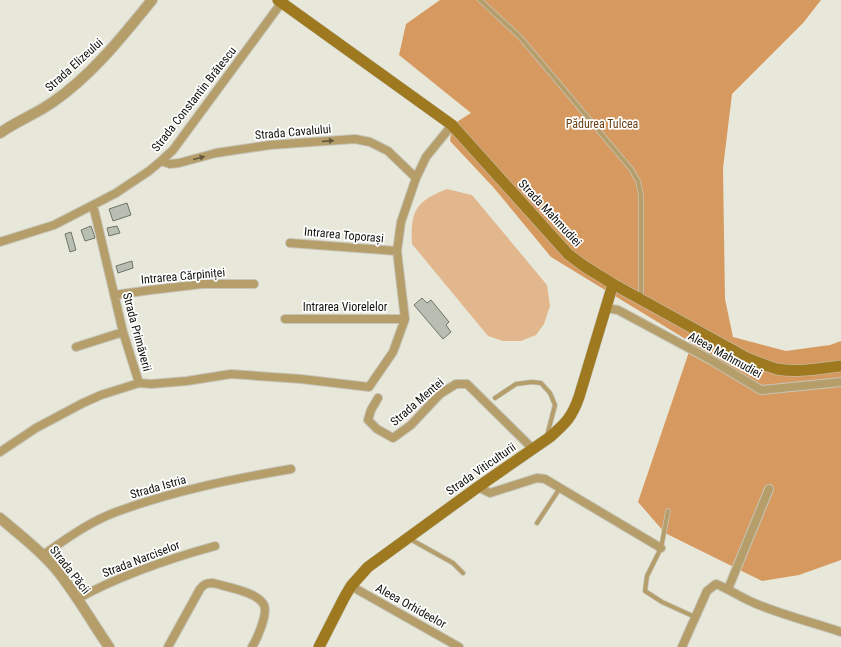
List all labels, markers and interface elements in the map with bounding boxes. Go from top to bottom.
street label: Strada Elizeului [42,35,106,95]
street label: Strada Constantin Brătescu [149,44,239,154]
park label: Pădurea Tulcea [566,117,639,131]
street label: Strada Cavalului [254,122,332,142]
one-way arrow [322,138,335,144]
one-way arrow [193,154,205,160]
street label: Strada Mahmudiei [516,177,584,249]
street label: Intrarea Toporași [303,225,384,246]
street label: Intrarea Cărpiniței [140,265,226,288]
street label: Strada Primăverii [120,291,154,373]
street label: Intrarea Viorelelor [303,300,388,314]
street label: Aleea Mahmudiei [686,329,764,381]
street label: Strada Mentei [388,375,446,429]
street label: Strada Viticulturii [443,440,519,498]
street label: Strada Istria [128,472,188,502]
street label: Strada Narciselor [100,538,182,580]
street label: Strada Păcii [47,543,93,597]
street label: Aleea Orhideelor [373,581,449,631]

